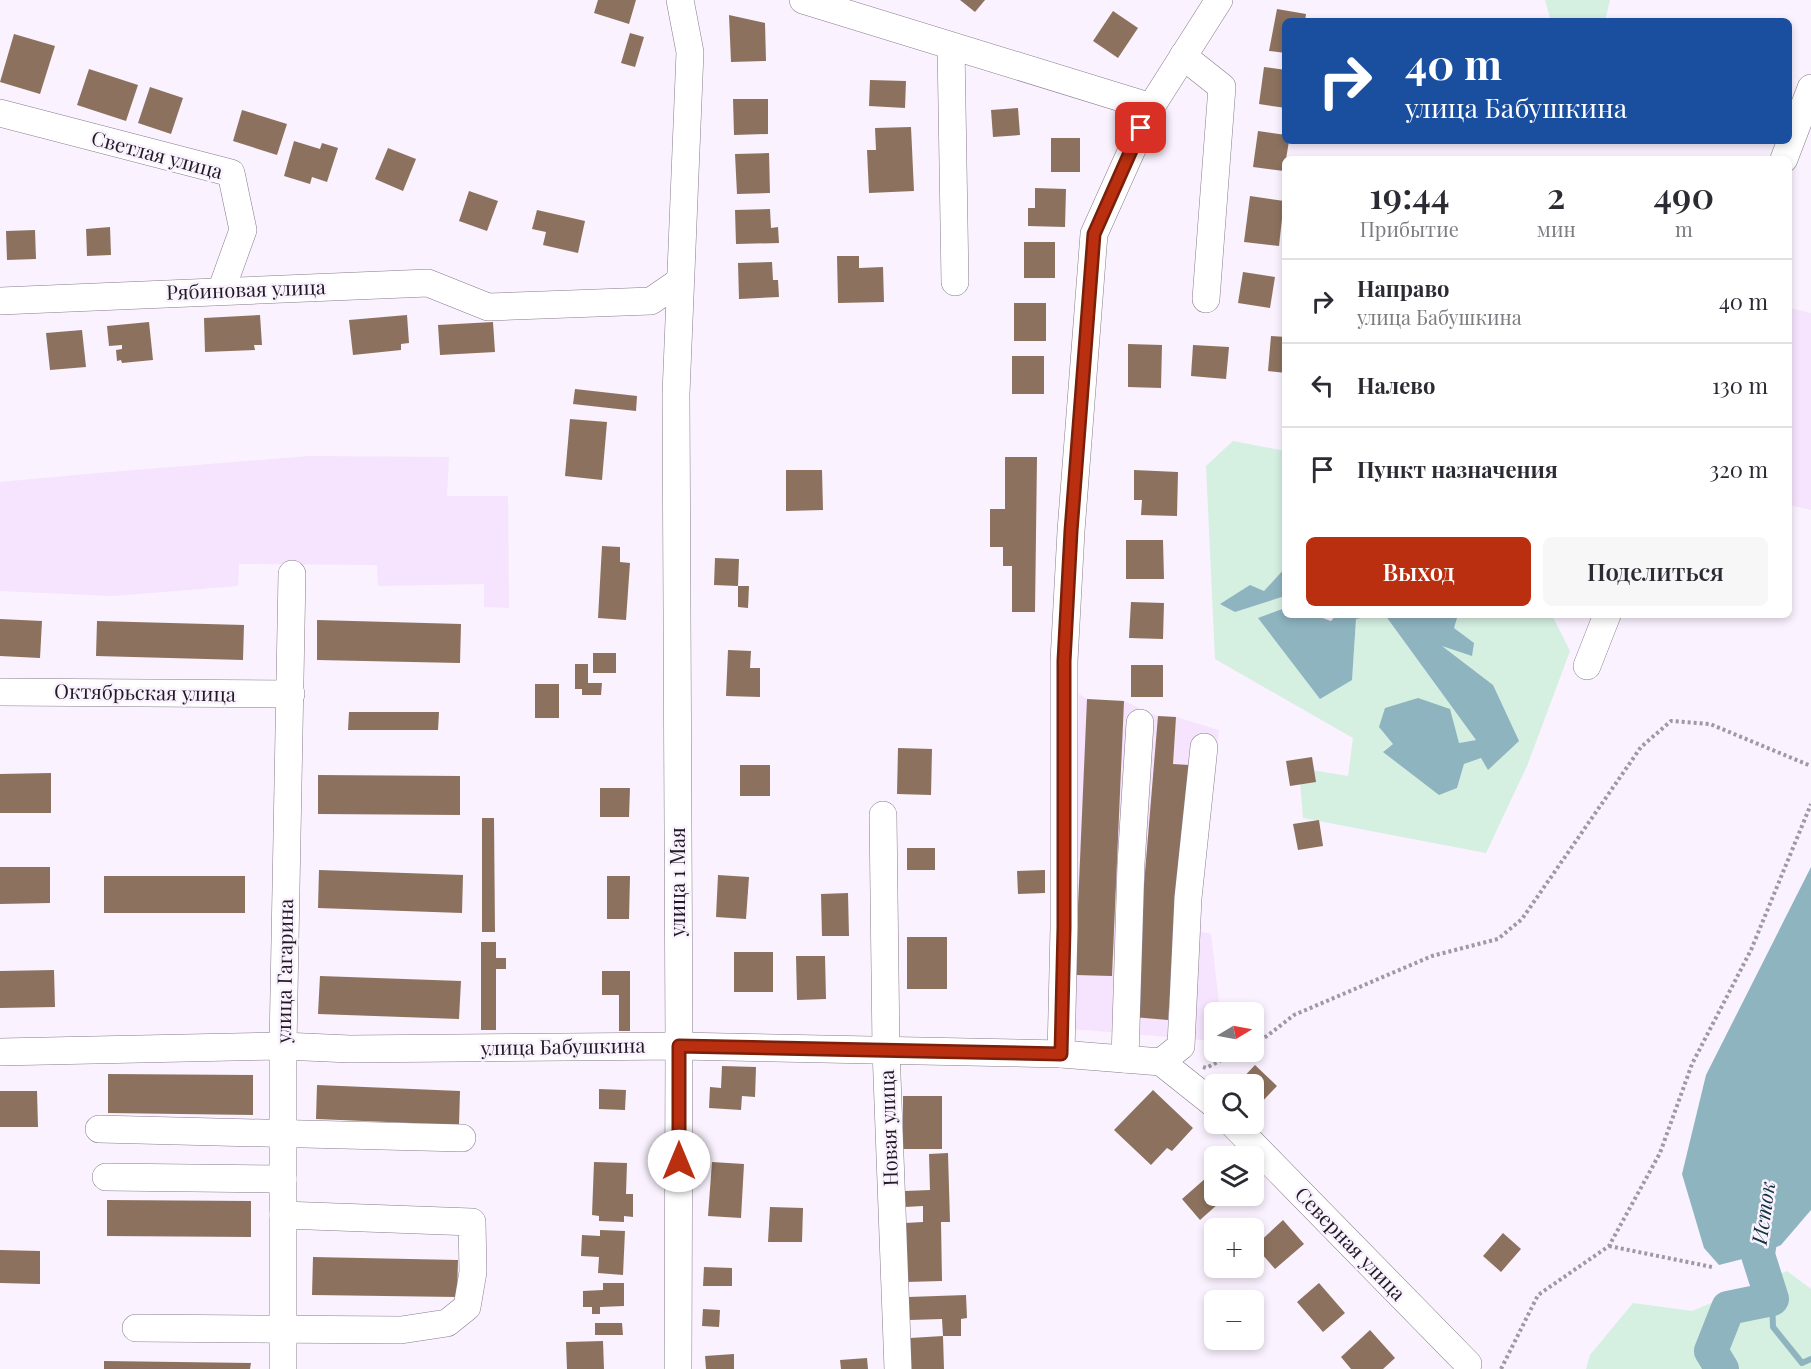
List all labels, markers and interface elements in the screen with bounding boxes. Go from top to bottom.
text: 40 m [1405,35,1502,91]
icon: right [1306,42,1384,120]
text: улица Бабушкина [1405,89,1627,125]
pin [1115,102,1166,153]
icon: arrive [1124,111,1157,144]
street label: Светлая улица [89,123,226,184]
text: 19:44 [1369,170,1450,218]
text: 2 [1547,170,1565,218]
text: 490 [1654,170,1714,218]
text: Прибытие [1360,215,1459,242]
text: мин [1537,215,1576,242]
text: m [1675,215,1693,242]
street label: Рябиновая улица [166,272,326,305]
text: Направо [1357,273,1450,303]
icon: right [1306,285,1339,318]
text: 40 m [1719,286,1768,316]
text: улица Бабушкина [1357,303,1522,330]
icon: left [1306,369,1339,402]
text: Налево [1357,370,1435,400]
text: 130 m [1712,370,1768,400]
icon: arrive [1306,453,1339,486]
text: Пункт назначения [1357,454,1558,484]
text: 320 m [1709,454,1768,484]
button: Выход [1306,537,1531,606]
button: Поделиться [1543,537,1768,606]
street label: Октябрьская улица [54,676,236,707]
street label: улица 1 Мая [663,827,690,938]
street label: улица Гагарина [269,898,298,1045]
north arrow [1204,1002,1264,1062]
map controls [1204,1002,1264,1350]
street label: улица Бабушкина [479,1031,646,1060]
street label: Новая улица [872,1069,903,1187]
button: search [1204,1074,1264,1134]
position arrow [647,1129,711,1193]
button: layers [1204,1146,1264,1206]
water label: Исток [1744,1179,1780,1247]
street label: Северная улица [1290,1180,1412,1306]
button: + [1204,1218,1264,1278]
button: − [1204,1290,1264,1350]

